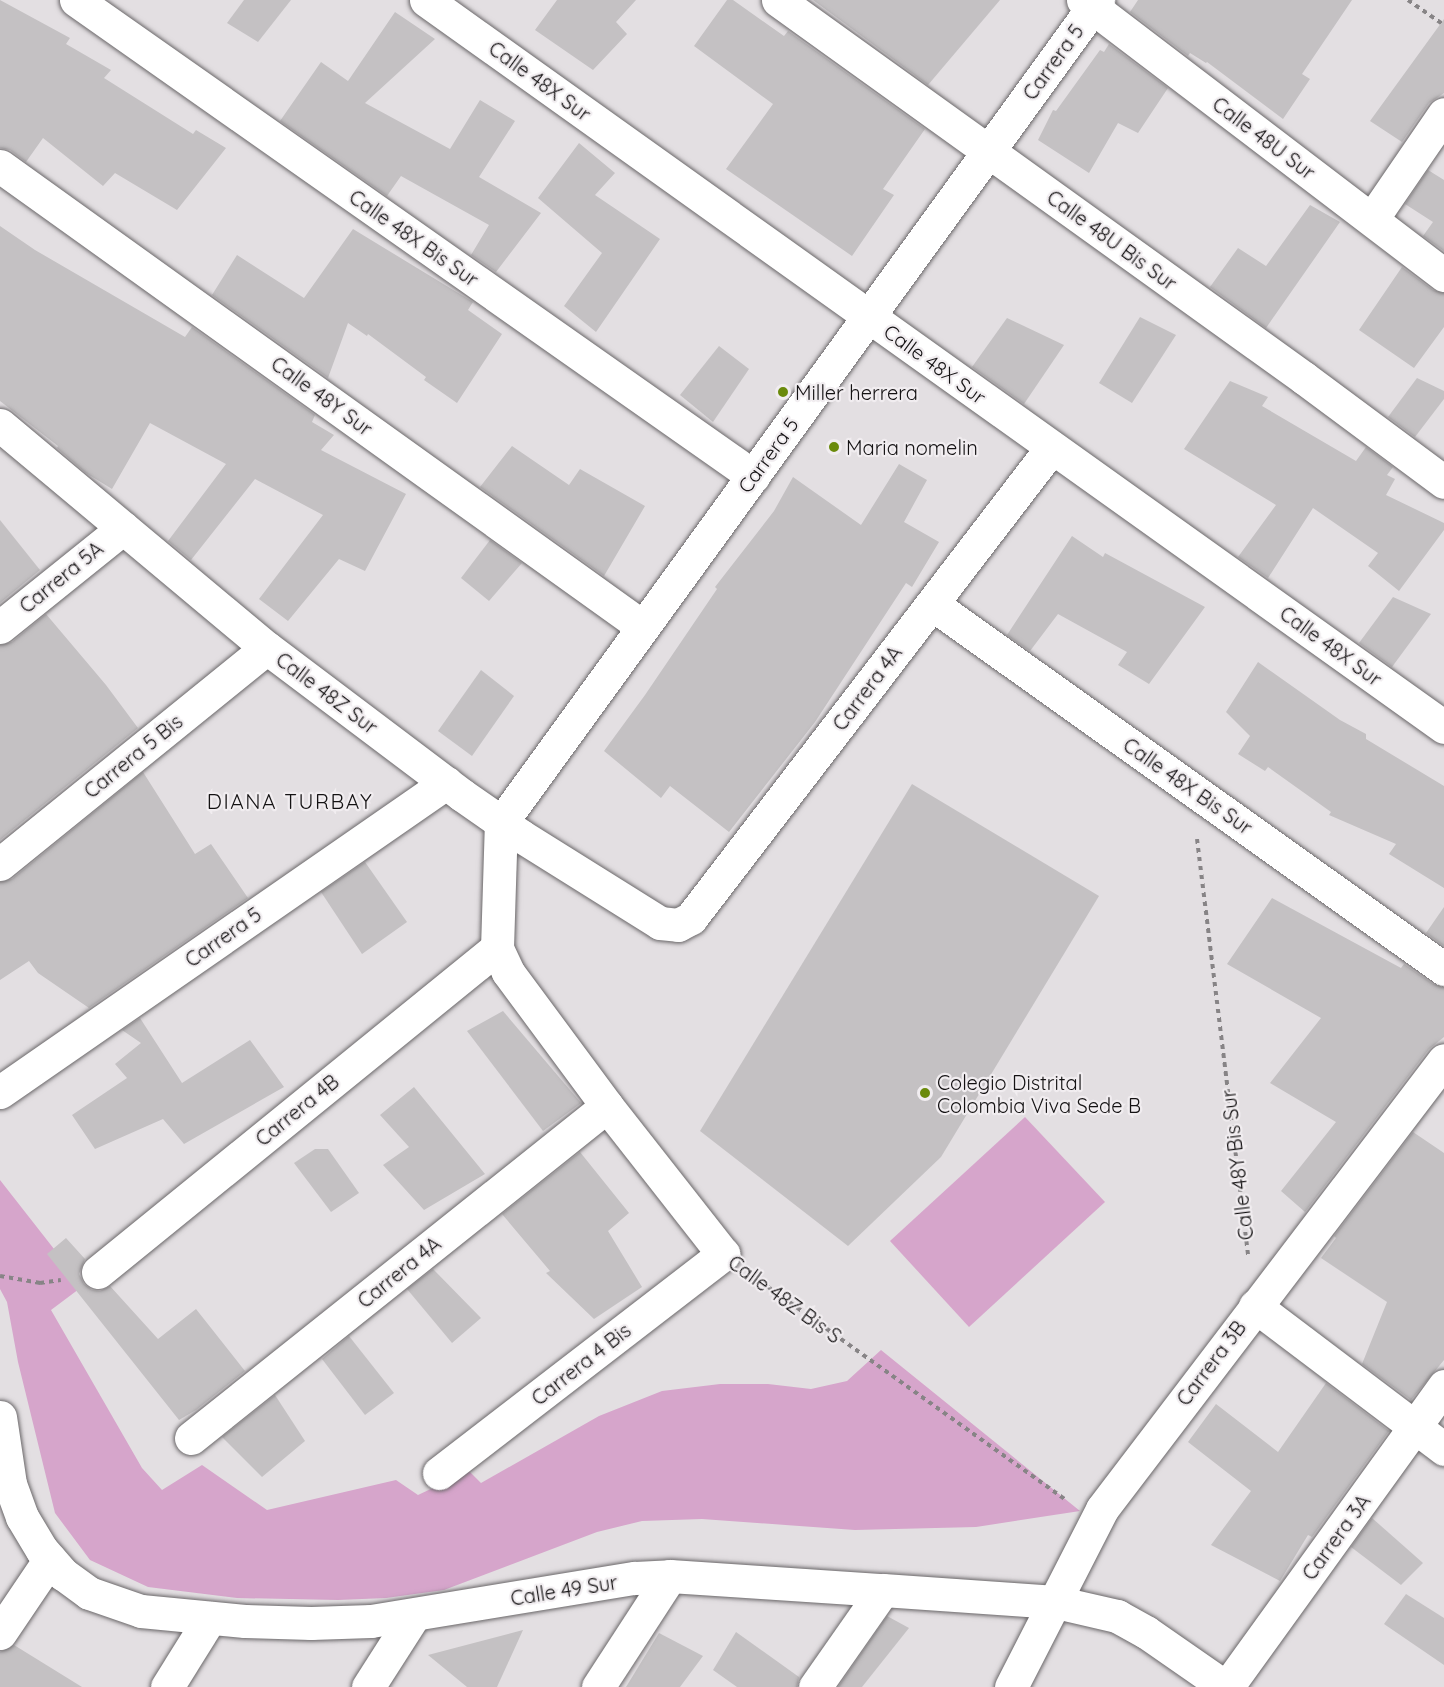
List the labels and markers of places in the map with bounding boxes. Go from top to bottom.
place label: Miller herrera [795,380,918,404]
marker: Miller herrera [776,385,790,399]
place label: Maria nomelin [846,435,978,459]
marker: Maria nomelin [827,440,841,454]
place label: Colegio Distrital Colombia Viva Sede B [937,1070,1141,1117]
marker: Colegio Distrital Colombia Viva Sede B [918,1086,932,1100]

